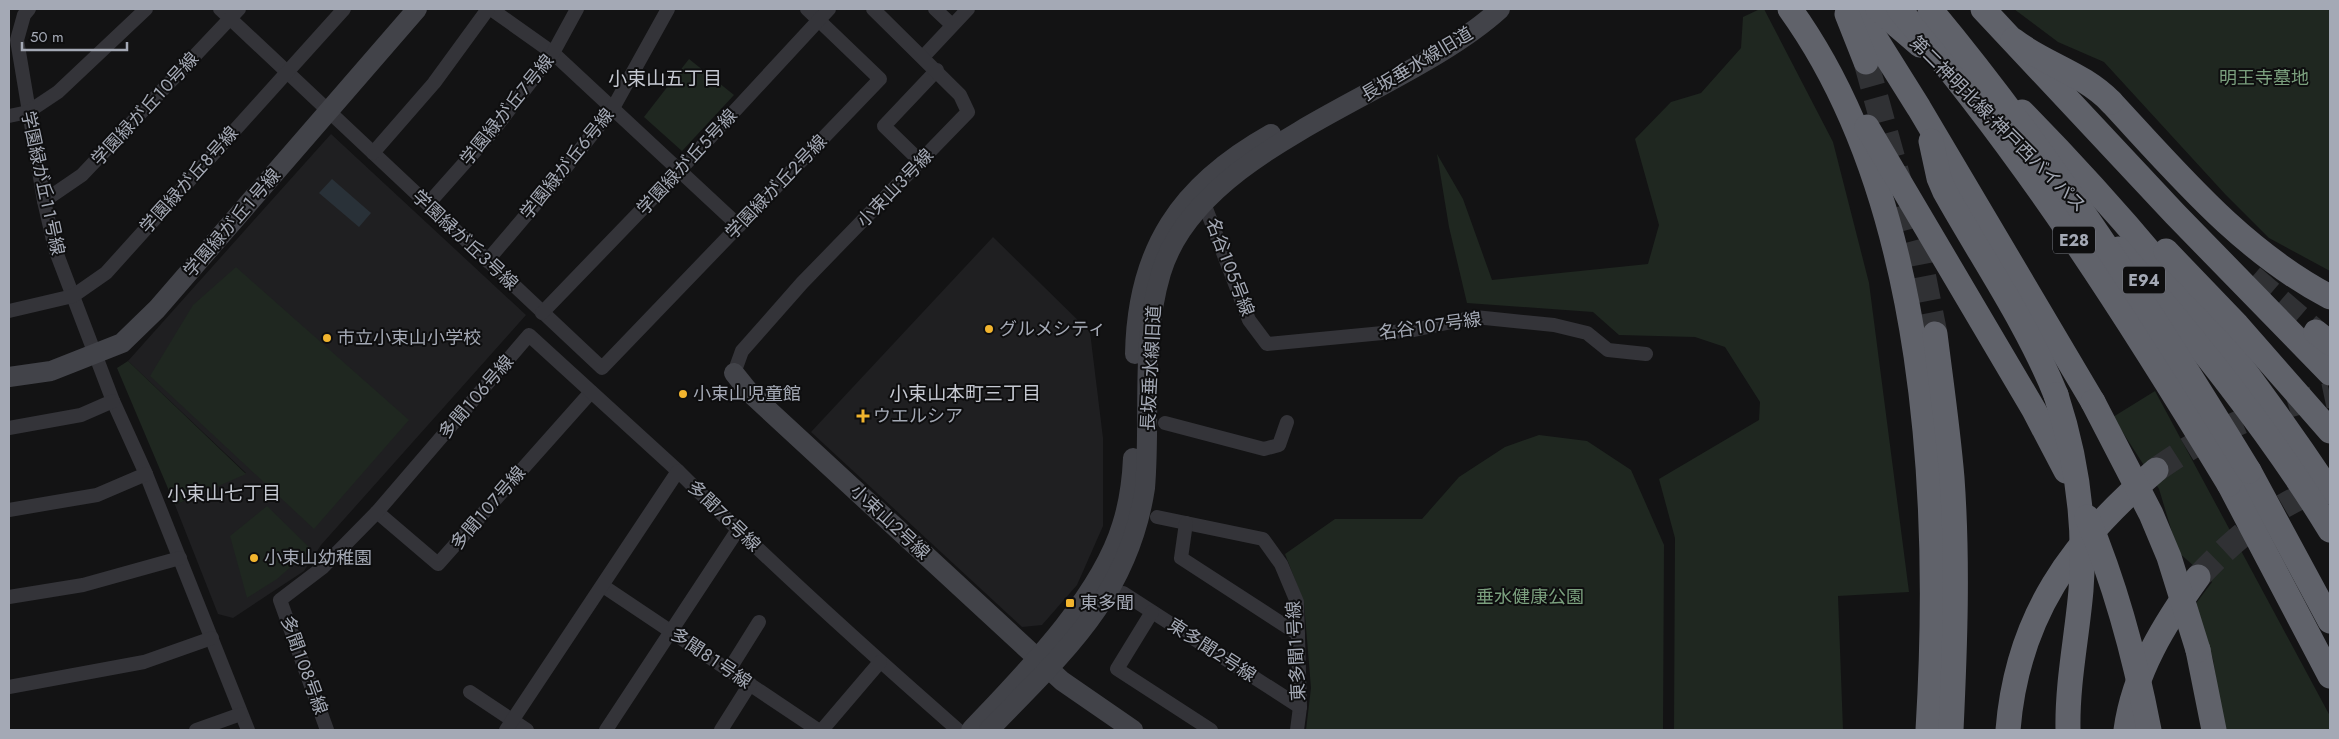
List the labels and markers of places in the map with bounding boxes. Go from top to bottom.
place label: グルメシティ [999,316,1106,342]
marker: グルメシティ [983,323,995,335]
place label: 市立小束山小学校 [337,325,481,351]
marker: 市立小束山小学校 [321,332,333,344]
place label: 小束山児童館 [693,381,801,407]
marker: 小束山児童館 [677,388,689,400]
place label: ウエルシア [873,403,963,429]
marker: ウエルシア [857,410,869,422]
place label: 小束山幼稚園 [264,545,372,571]
marker: 小束山幼稚園 [248,552,260,564]
place label: 東多聞 [1080,590,1134,616]
marker: 東多聞 [1064,597,1076,609]

